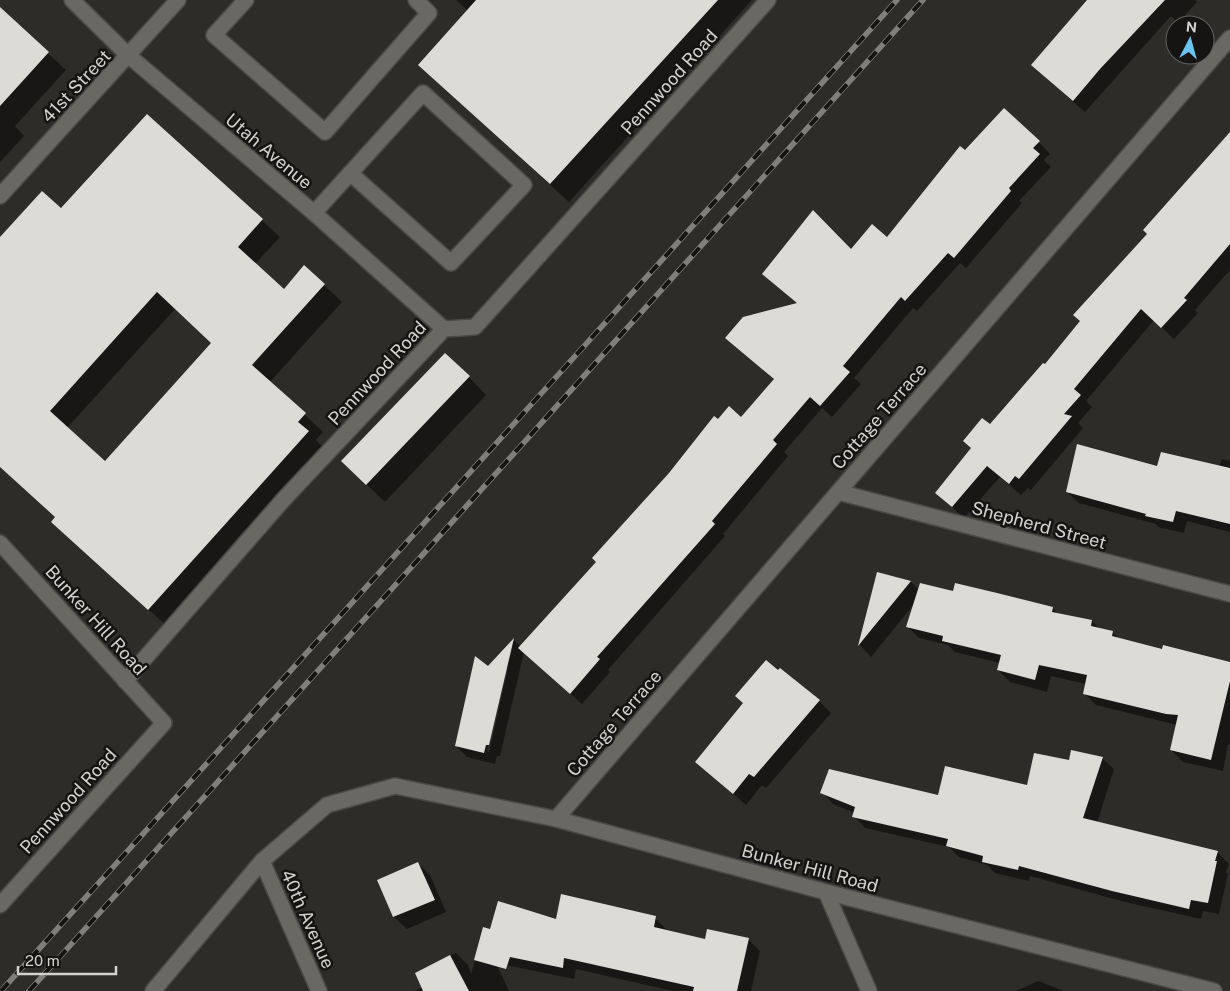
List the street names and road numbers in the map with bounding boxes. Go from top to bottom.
street label: Pennwood Road [616,25,722,139]
street label: 41st Street [37,45,115,127]
street label: Utah Avenue [222,109,316,193]
street label: Pennwood Road [324,317,430,429]
street label: Cottage Terrace [827,359,931,473]
street label: Shepherd Street [969,497,1109,553]
street label: Bunker Hill Road [41,561,151,679]
street label: Cottage Terrace [562,666,666,780]
street label: Pennwood Road [15,744,121,858]
street label: Bunker Hill Road [740,840,880,896]
street label: 40th Avenue [277,866,339,972]

